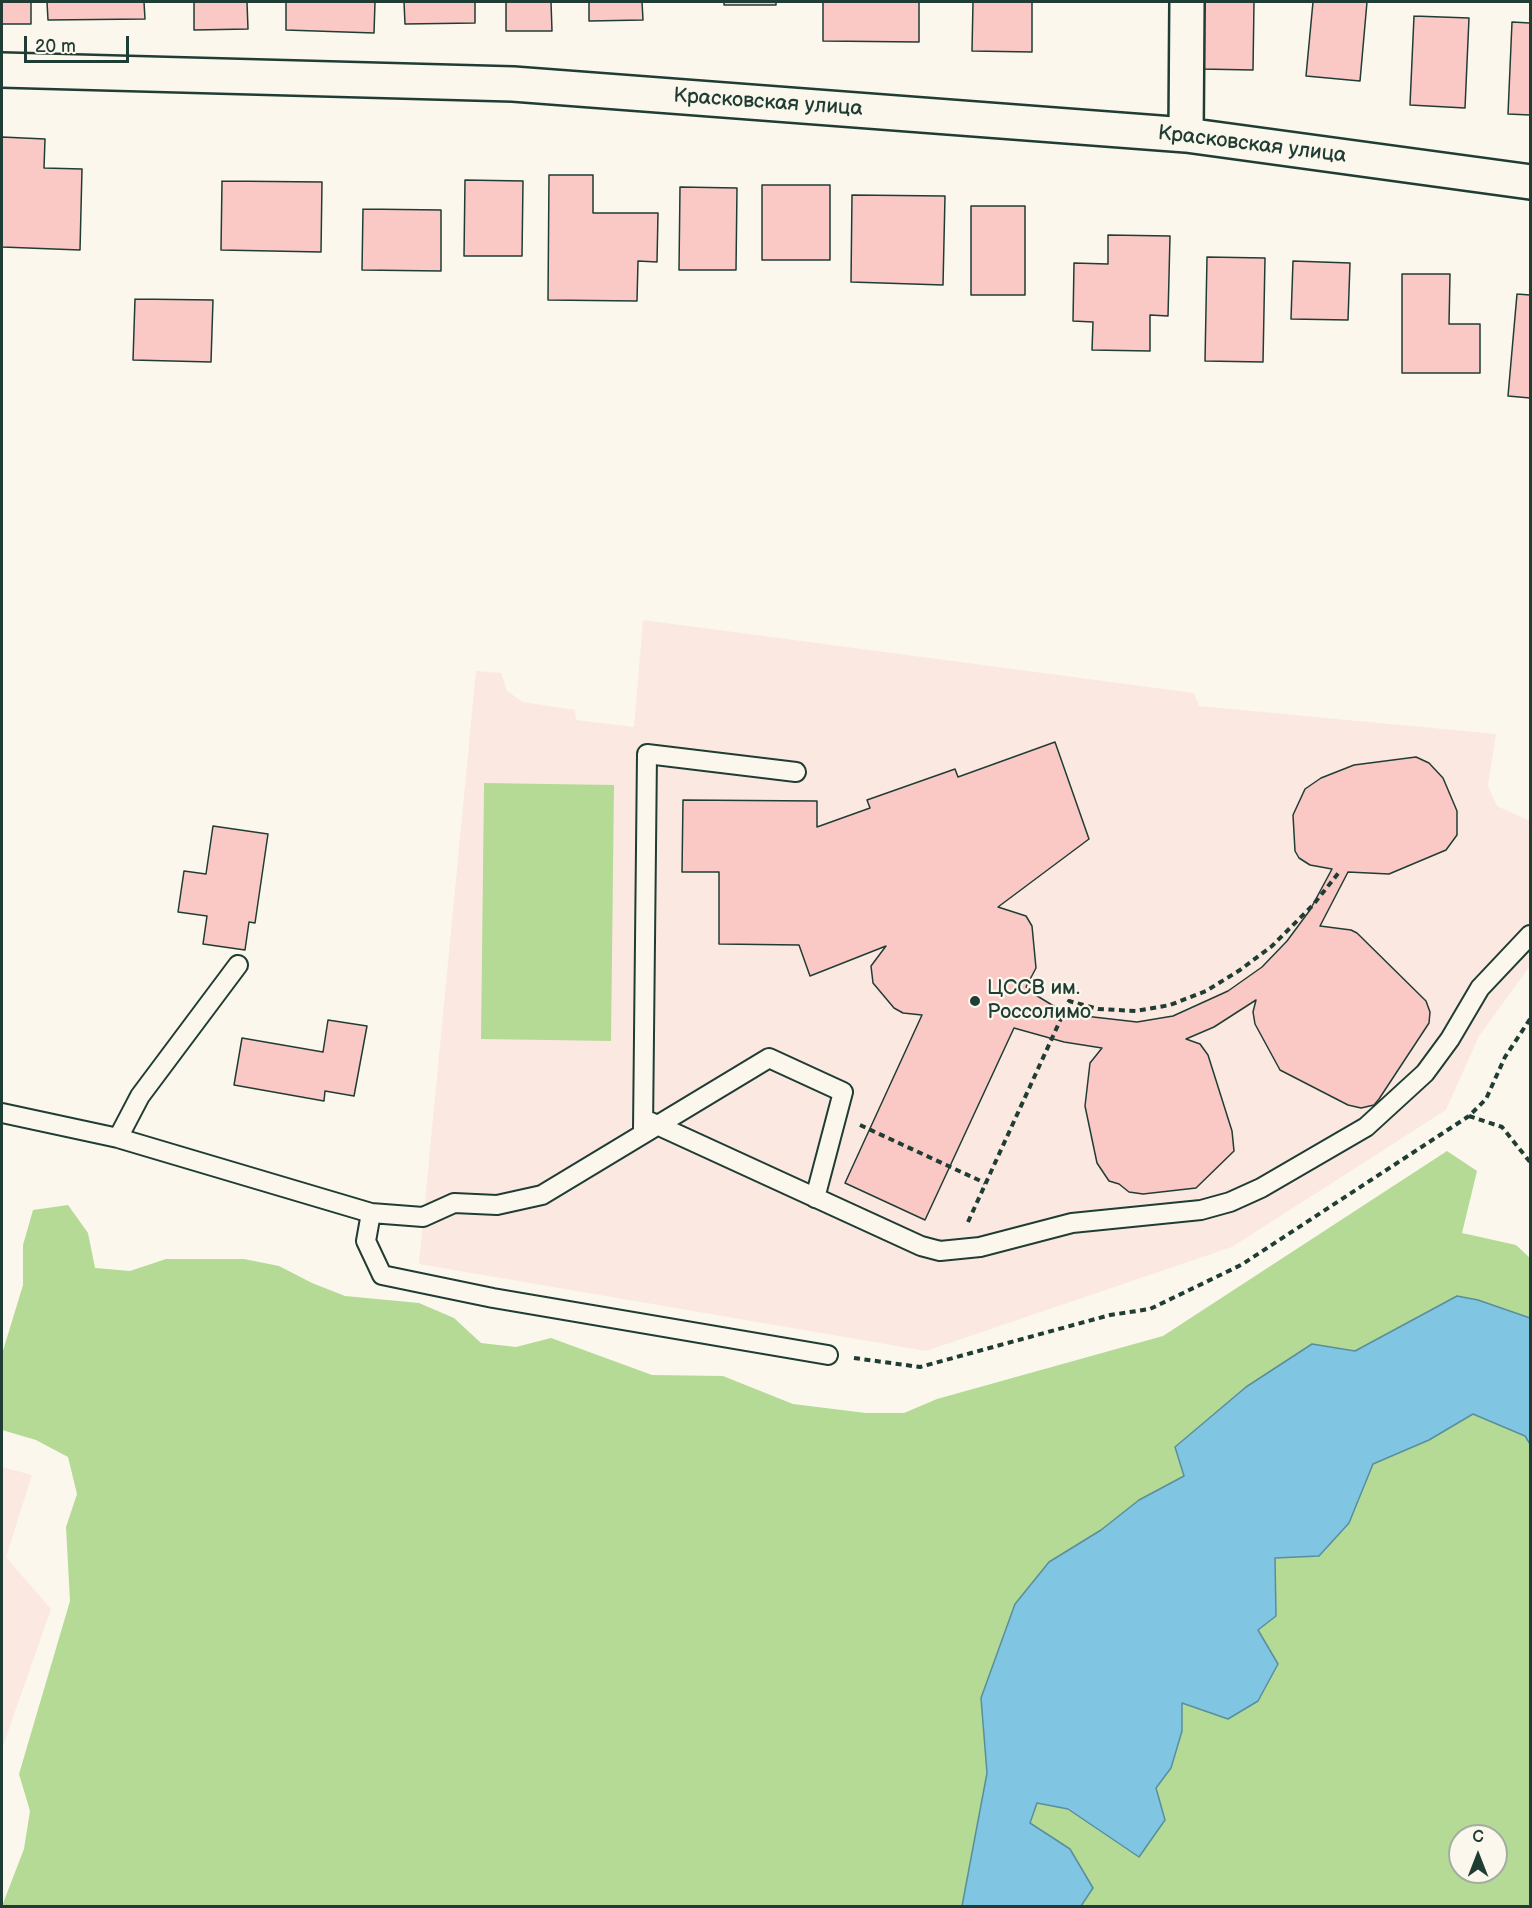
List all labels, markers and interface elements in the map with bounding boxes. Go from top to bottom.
scale bar [27,24,132,62]
text: 20 m [35,36,76,57]
street label: Красковская улица [672,84,864,122]
street label: Красковская улица [1156,121,1348,169]
place label: ЦССВ им. Россолимо [987,976,1091,1026]
marker: ЦССВ им. Россолимо [968,994,982,1008]
north arrow [1448,1824,1508,1884]
text: С [1472,1828,1484,1847]

